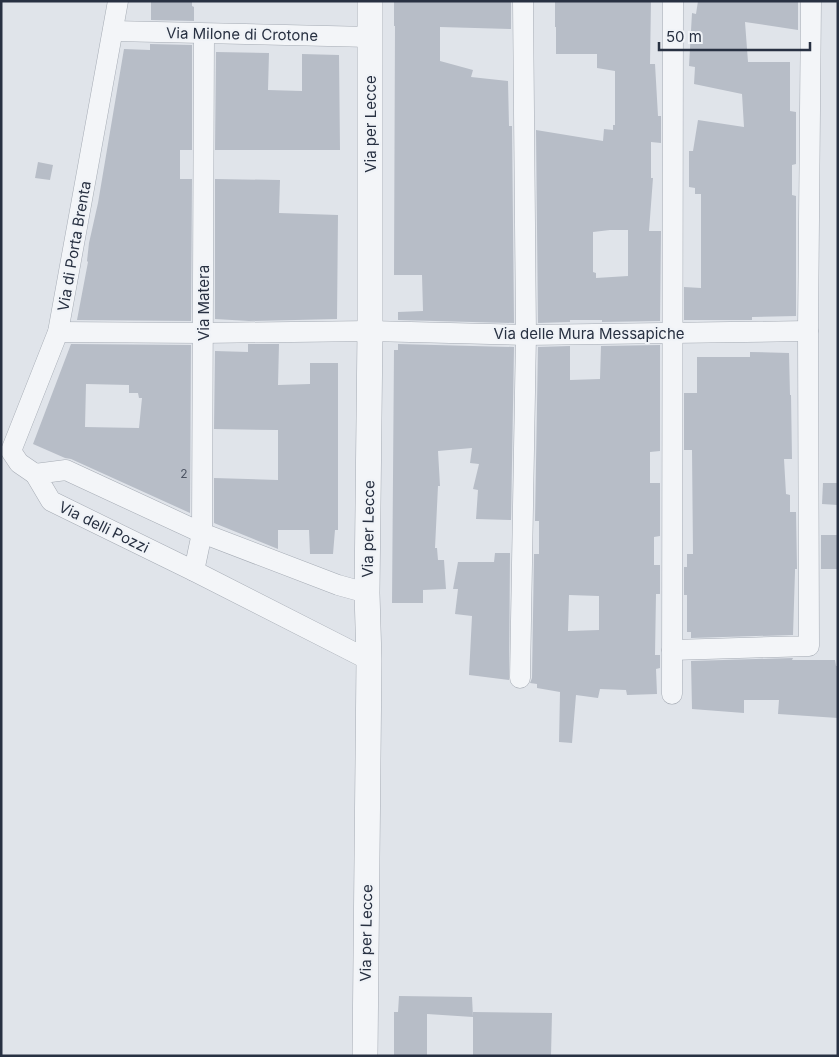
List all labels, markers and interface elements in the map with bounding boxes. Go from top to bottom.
scale bar [659,20,810,52]
street label: Via Milone di Crotone [166,23,318,45]
text: 50 m [666,27,702,46]
street label: Via per Lecce [361,75,380,173]
street label: Via di Porta Brenta [53,179,95,313]
street label: Via Matera [194,265,213,341]
street label: Via delle Mura Messapiche [493,324,685,343]
house number: 2 [180,466,188,481]
street label: Via per Lecce [358,480,378,578]
street label: Via delli Pozzi [56,497,152,557]
street label: Via per Lecce [356,884,376,982]

